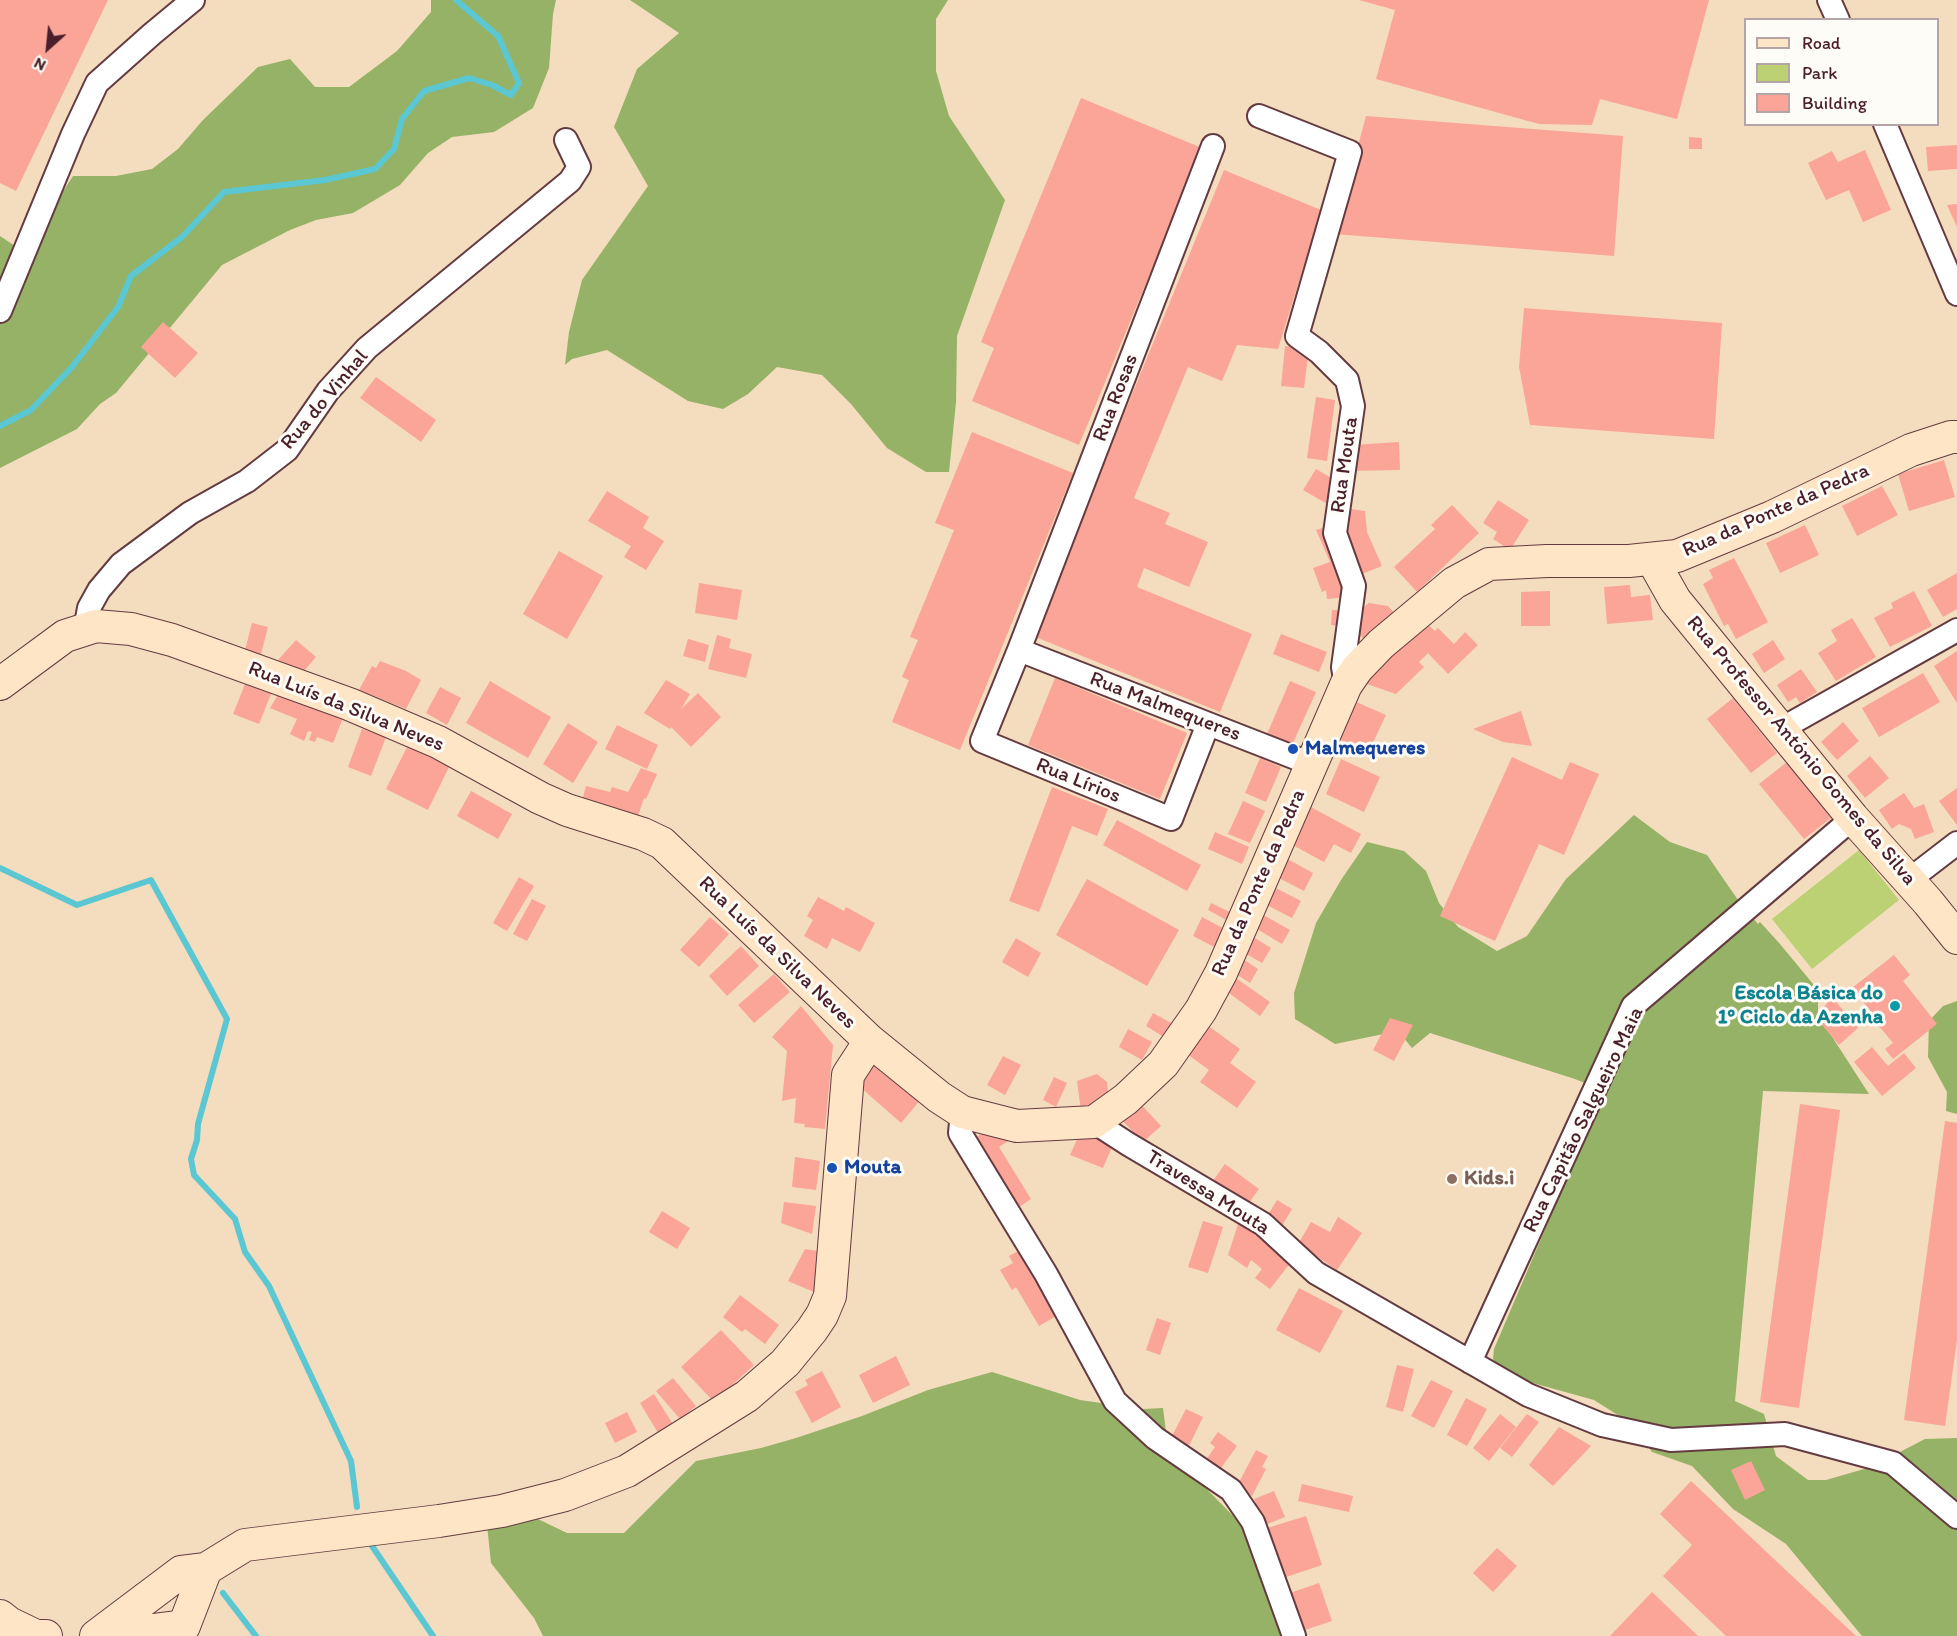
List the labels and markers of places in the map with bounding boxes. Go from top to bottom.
place label: Malmequeres [1305,736,1425,762]
marker: Malmequeres [1286,742,1300,756]
place label: Escola Básica do 1º Ciclo da Azenha [1718,981,1883,1031]
marker: Escola Básica do 1º Ciclo da Azenha [1888,999,1902,1013]
place label: Mouta [844,1155,902,1181]
marker: Mouta [825,1161,839,1175]
place label: Kids.i [1464,1166,1514,1192]
marker: Kids.i [1445,1172,1459,1186]

